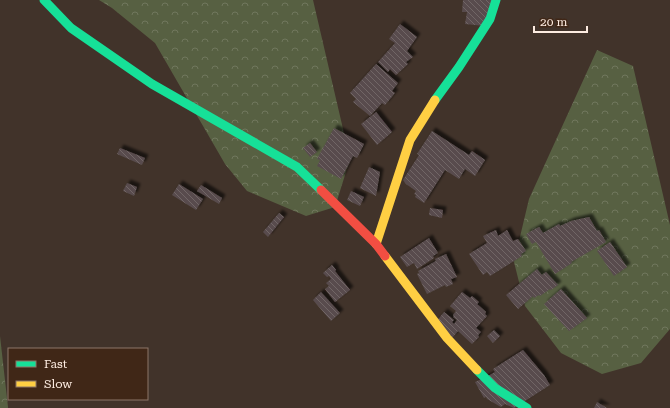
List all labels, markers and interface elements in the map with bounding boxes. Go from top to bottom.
scale bar [534,8,587,34]
text: 20 m [540,15,567,29]
legend [8,348,148,400]
text: Fast [44,357,68,371]
text: Slow [44,377,72,391]

